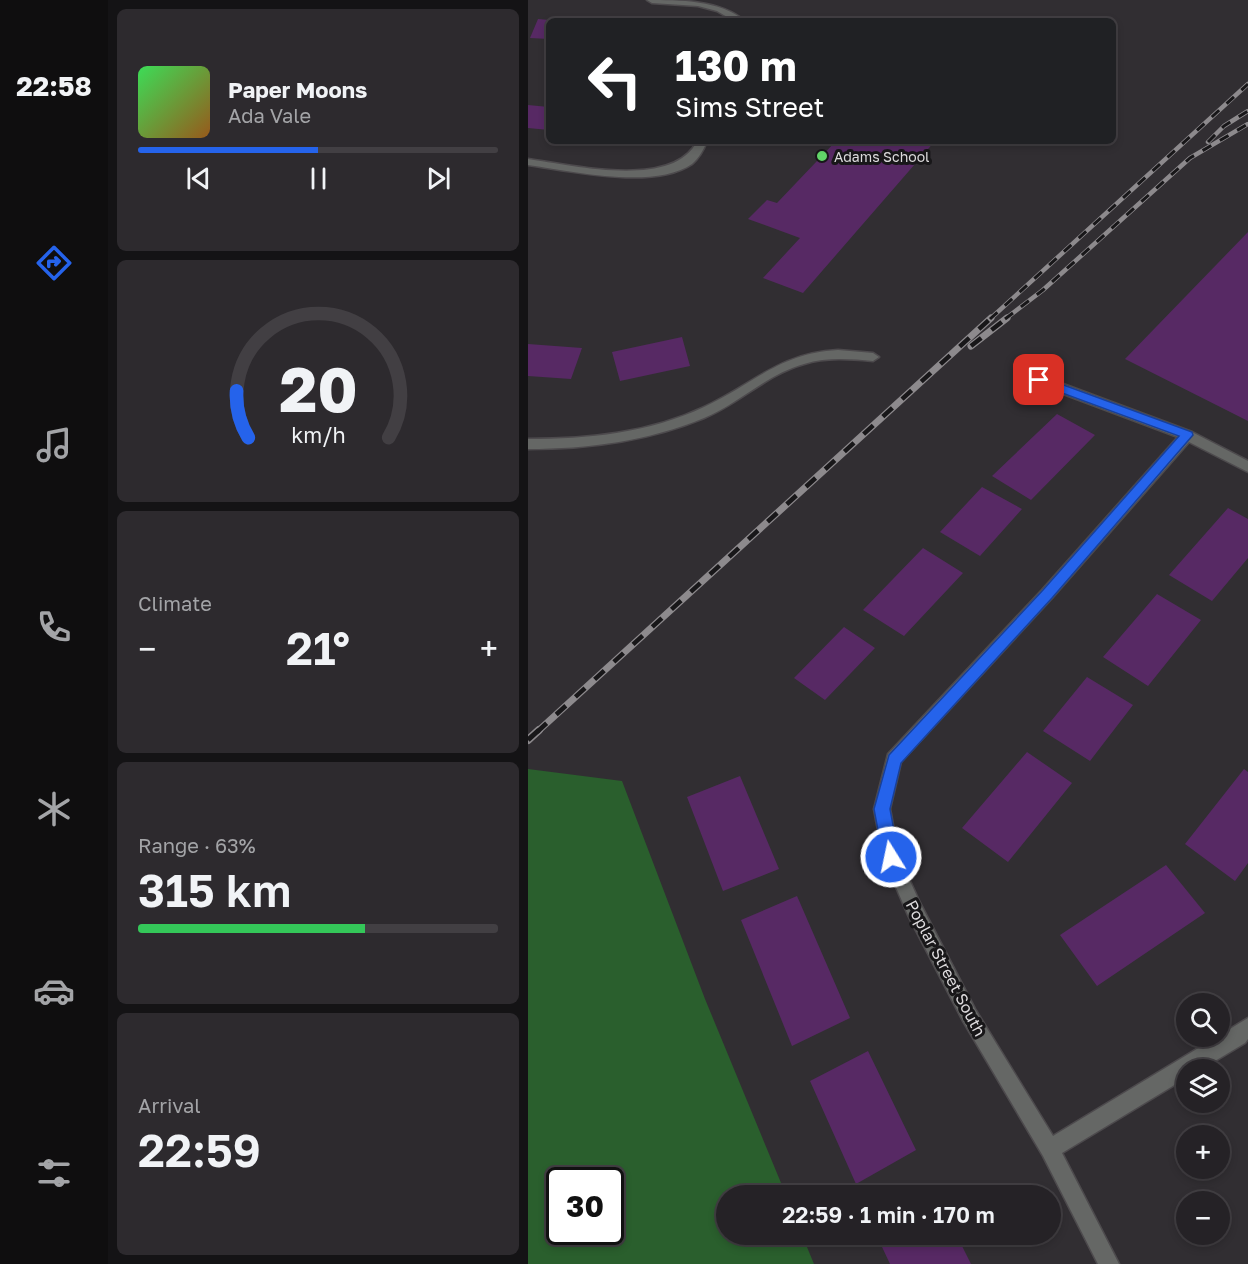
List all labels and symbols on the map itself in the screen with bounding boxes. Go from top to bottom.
place label: Adams School [834,148,930,165]
marker: Adams School [815,149,829,163]
pin [1013,354,1064,405]
position arrow [859,825,923,889]
street label: Poplar Street South [902,897,990,1039]
speed limit sign: 30 [546,1167,624,1245]

